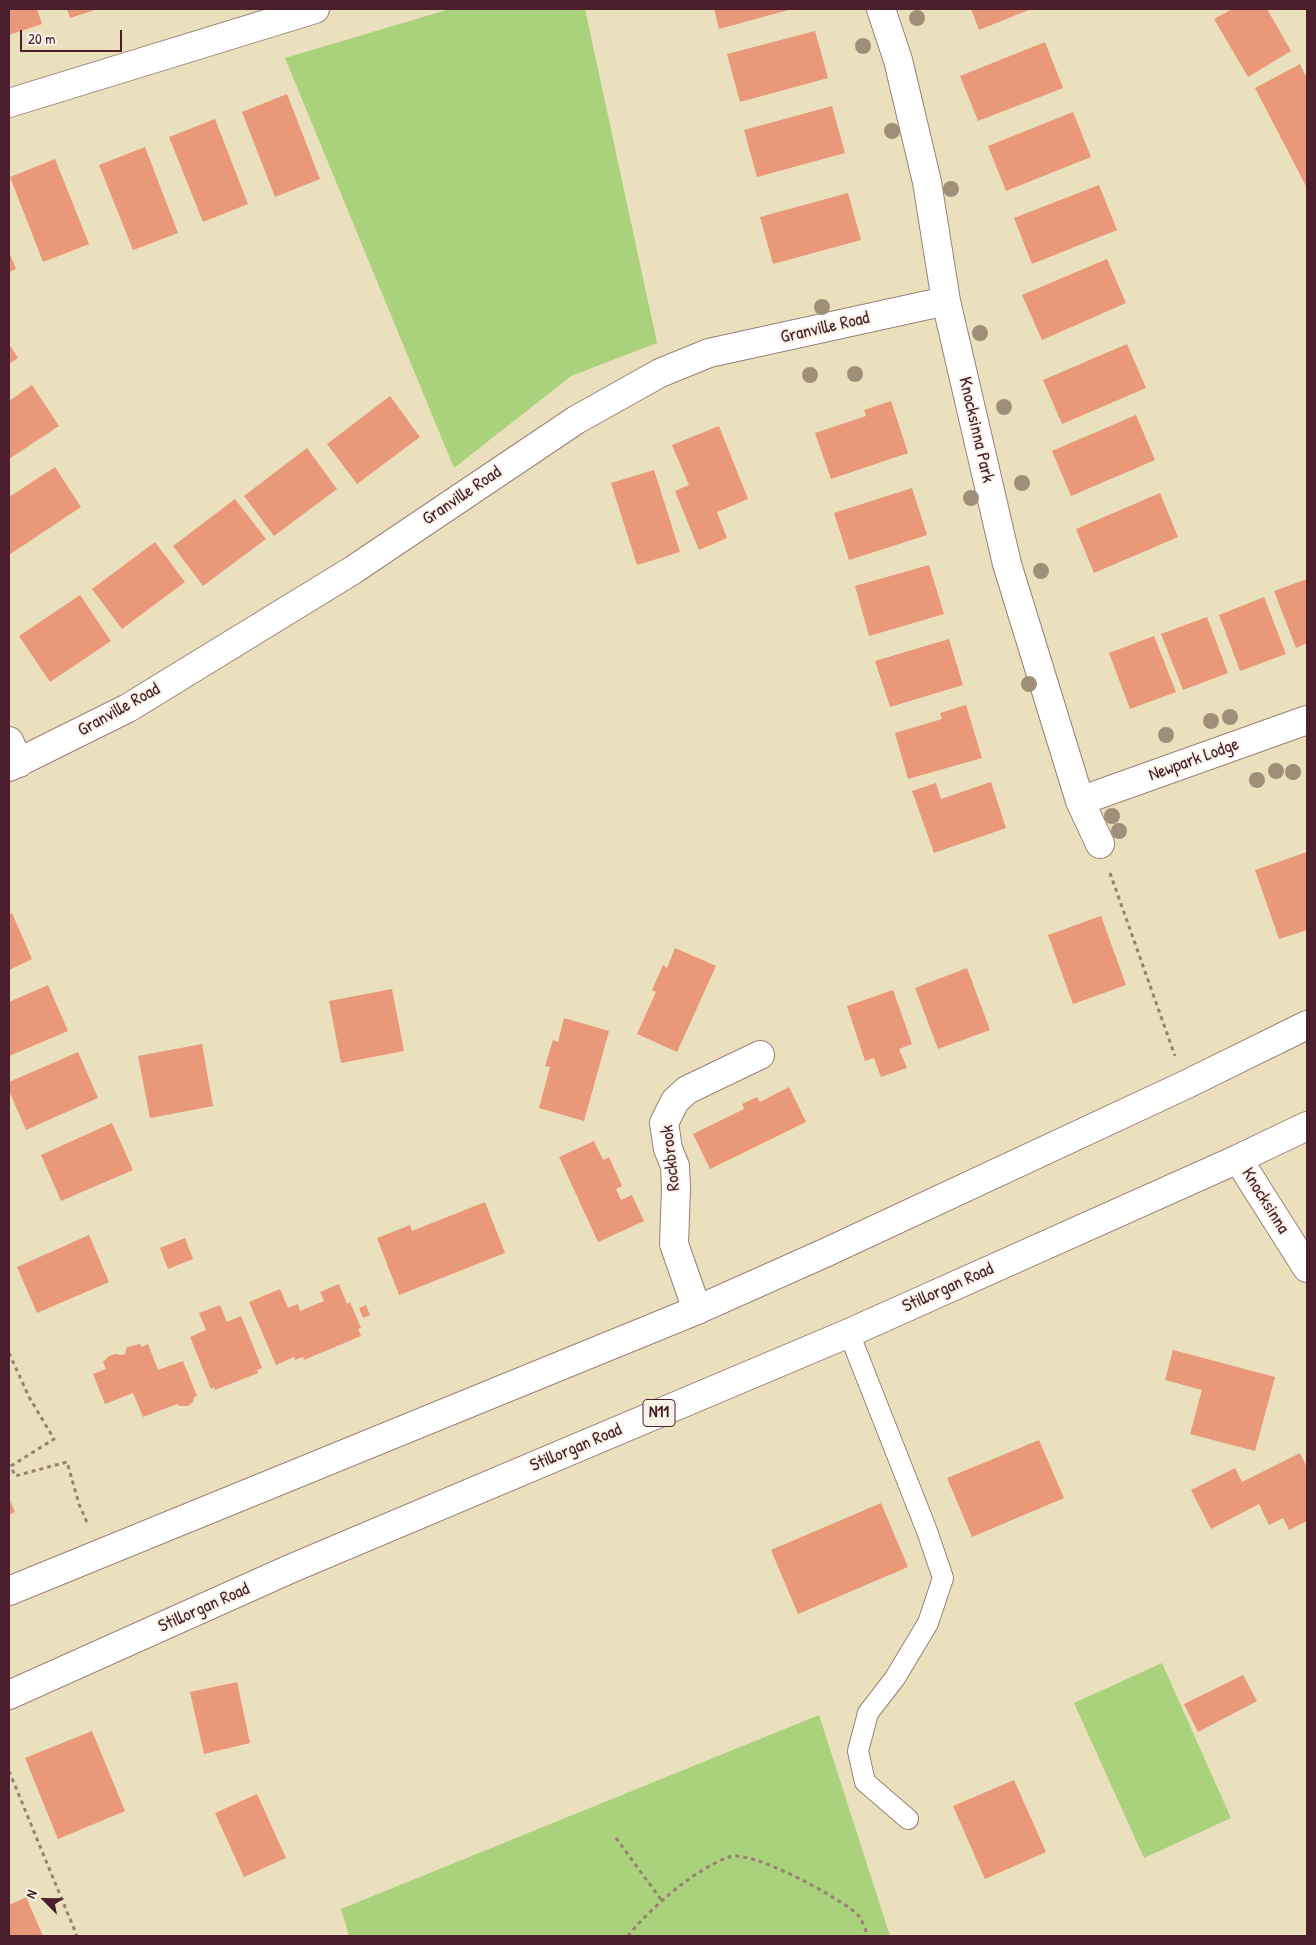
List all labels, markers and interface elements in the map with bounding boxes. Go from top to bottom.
scale bar [22,20,125,52]
text: 20 m [28,28,55,49]
street label: Granville Road [778,307,872,349]
street label: Knocksinna Park [953,375,999,485]
street label: Granville Road [418,462,506,530]
street label: Granville Road [74,679,164,741]
street label: Newpark Lodge [1146,734,1242,786]
street label: Rockbrook [657,1124,685,1192]
street label: Knocksinna [1236,1164,1294,1238]
street label: Stillorgan Road [899,1258,997,1318]
road number: N11 [643,1400,675,1426]
street label: Stillorgan Road [527,1419,625,1477]
street label: Stillorgan Road [155,1578,253,1638]
north arrow [20,1875,70,1925]
text: N [21,1887,41,1901]

